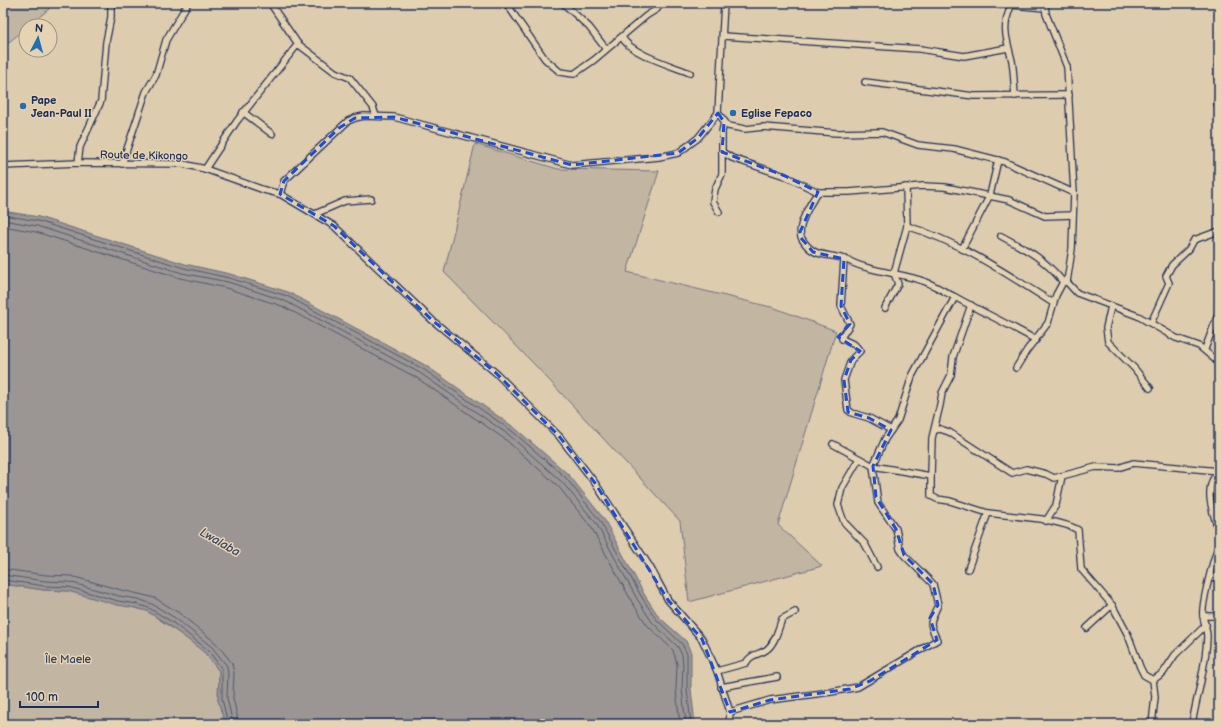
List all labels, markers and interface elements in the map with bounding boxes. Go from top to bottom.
north arrow [18,18,58,58]
text: N [34,22,44,35]
place label: Pape Jean-Paul II [31,94,92,120]
marker: Pape Jean-Paul II [18,101,28,111]
place label: Eglise Fepaco [741,107,812,120]
marker: Eglise Fepaco [728,108,738,118]
street label: Route de Kikongo [100,148,188,163]
water label: Lwalaba [197,525,243,560]
park label: Île Maele [44,652,92,666]
scale bar [20,683,98,709]
text: 100 m [26,690,58,705]

